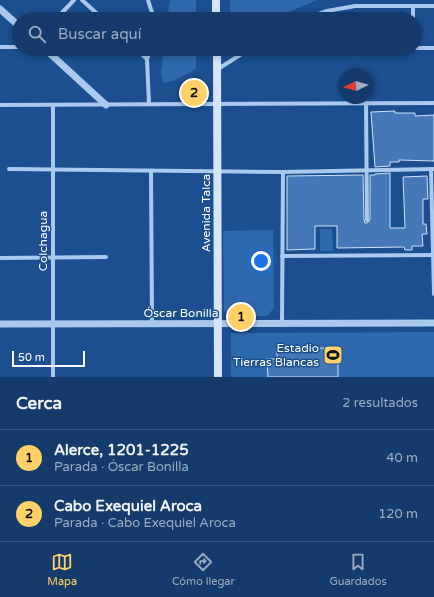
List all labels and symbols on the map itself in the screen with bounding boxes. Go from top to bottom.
north arrow [338,68,374,104]
pin: 2 [181,78,207,108]
street label: Avenida Talca [199,174,213,252]
street label: Colchagua [36,211,50,271]
your location [251,251,271,271]
pin: 1 [228,302,254,332]
street label: Óscar Bonilla [144,306,218,320]
place label: Estadio Tierras Blancas [233,341,319,369]
sports icon: Estadio Tierras Blancas [322,344,344,366]
scale bar [12,349,85,368]

